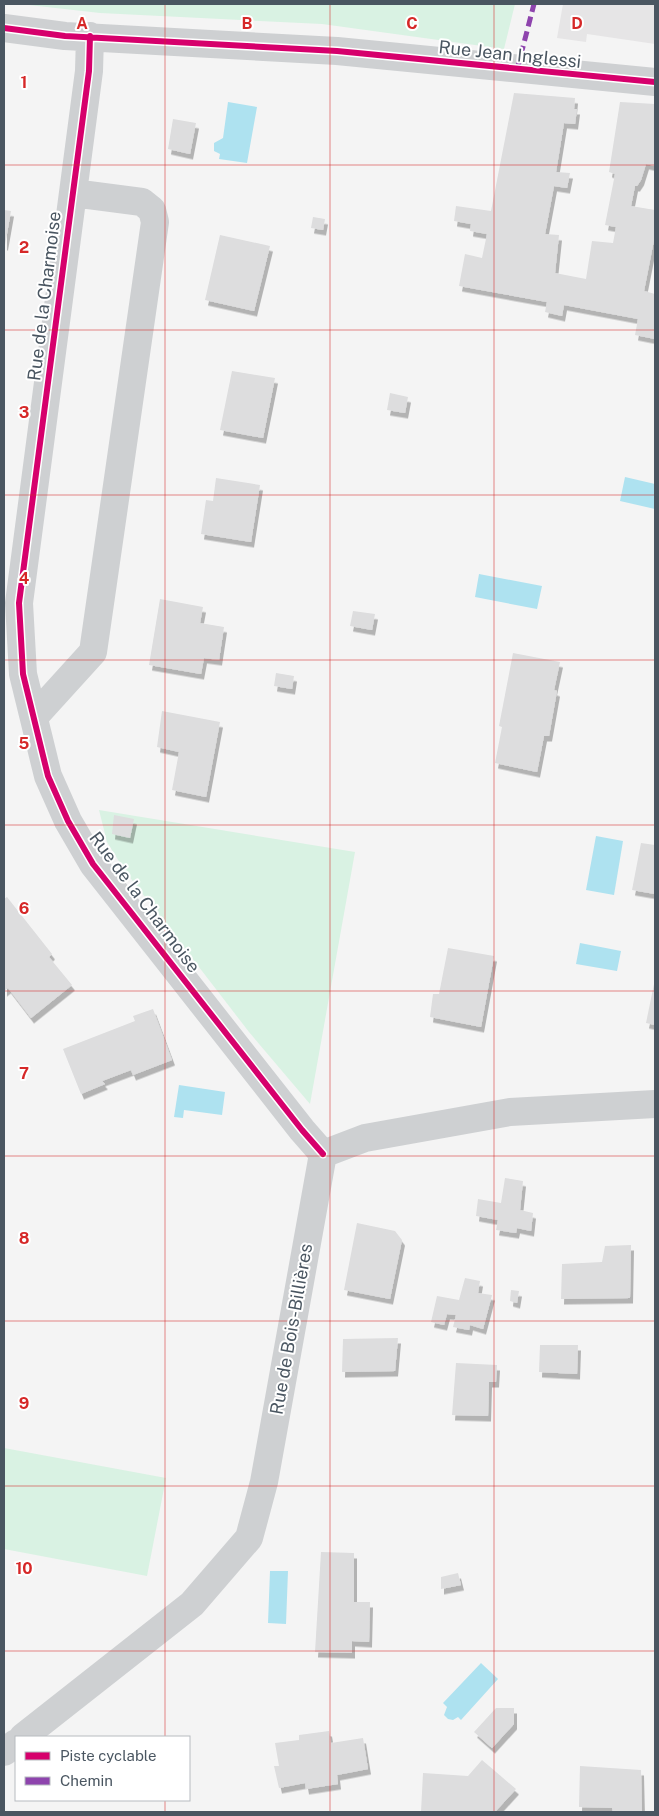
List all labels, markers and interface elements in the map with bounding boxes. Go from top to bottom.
text: A [76,14,88,33]
text: B [242,14,253,33]
text: C [406,14,418,33]
text: D [571,14,583,33]
street label: Rue Jean Inglessi [438,36,582,72]
text: 1 [21,73,27,92]
street label: Rue de la Charmoise [23,210,65,382]
text: 2 [19,238,29,257]
text: 3 [19,403,29,422]
text: 4 [19,569,30,588]
text: 5 [19,734,30,753]
street label: Rue de la Charmoise [85,827,205,977]
text: 6 [19,899,29,918]
text: 7 [19,1064,29,1083]
text: 8 [19,1229,30,1248]
street label: Rue de Bois-Billières [266,1242,316,1416]
text: 9 [19,1394,29,1413]
text: 10 [15,1559,33,1578]
legend [15,1736,190,1801]
text: Piste cyclable [60,1747,157,1764]
text: Chemin [60,1772,113,1789]

